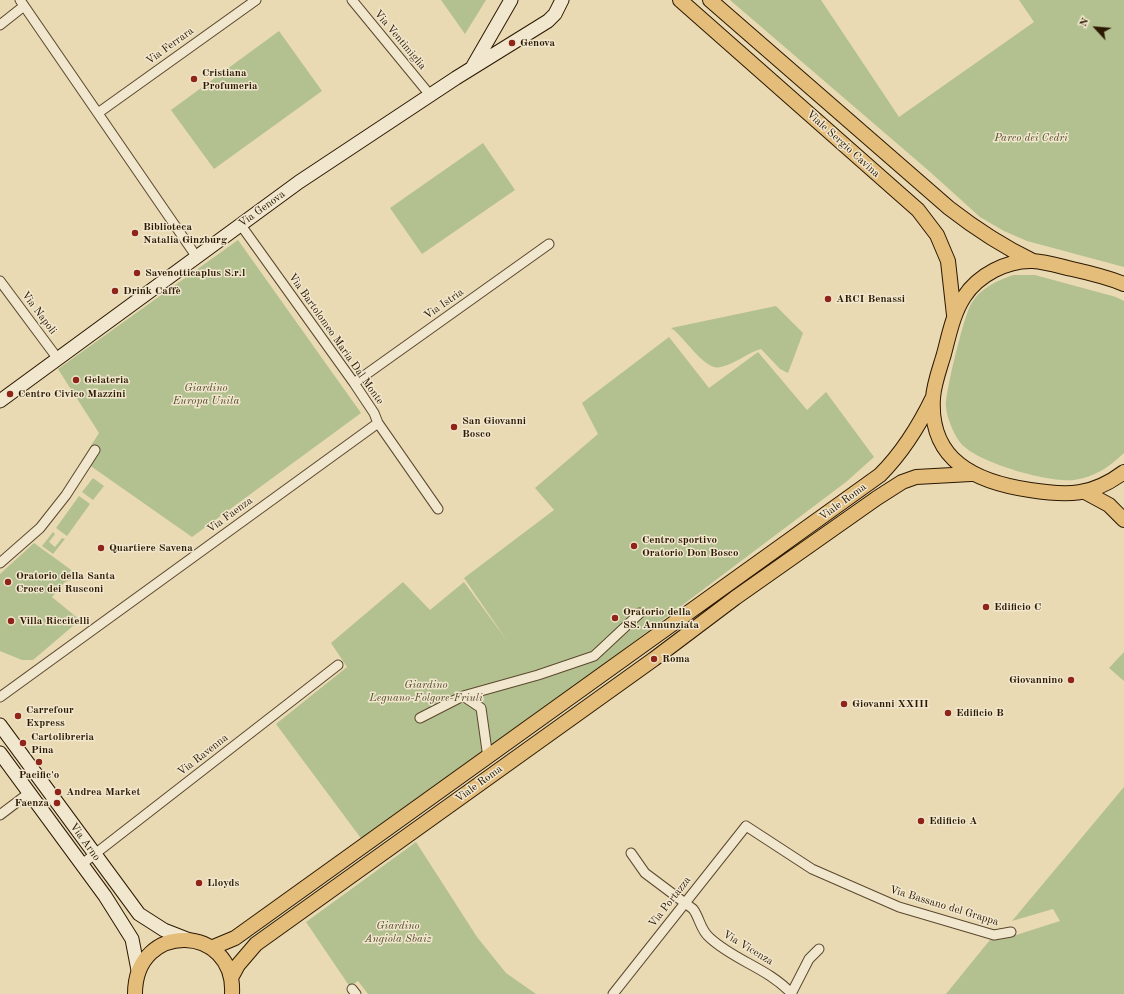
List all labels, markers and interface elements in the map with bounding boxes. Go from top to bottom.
street label: Via Ventimiglia [371,8,429,72]
north arrow [1076,8,1116,48]
text: N [1078,16,1092,29]
street label: Via Ferrara [144,24,196,68]
place label: Genova [520,36,555,50]
marker: Genova [507,38,517,48]
place label: Cristiana Profumeria [202,66,258,92]
marker: Cristiana Profumeria [189,74,199,84]
street label: Viale Sergio Cavina [804,108,882,180]
park label: Parco dei Cedri [994,131,1068,145]
street label: Via Genova [236,188,288,230]
place label: Biblioteca Natalia Ginzburg [143,220,227,246]
marker: Biblioteca Natalia Ginzburg [130,228,140,238]
place label: Savenotticaplus S.r.l [145,266,245,280]
marker: Savenotticaplus S.r.l [132,268,142,278]
street label: Via Bartolomeo Maria Dal Monte [285,271,387,407]
place label: Drink Caffè [123,284,181,298]
marker: Drink Caffè [110,286,120,296]
street label: Via Istria [422,286,466,322]
street label: Via Napoli [19,289,59,337]
place label: ARCI Benassi [836,292,905,306]
marker: ARCI Benassi [823,294,833,304]
place label: Gelateria [84,373,129,387]
marker: Gelateria [71,375,81,385]
park label: Giardino Europa Unita [173,381,239,407]
place label: Centro Civico Mazzini [18,387,125,401]
marker: Centro Civico Mazzini [5,389,15,399]
place label: San Giovanni Bosco [462,414,526,440]
marker: San Giovanni Bosco [449,422,459,432]
street label: Viale Roma [817,480,869,524]
street label: Via Faenza [205,494,255,536]
place label: Centro sportivo Oratorio Don Bosco [642,533,739,559]
place label: Quartiere Savena [109,541,193,555]
marker: Centro sportivo Oratorio Don Bosco [629,541,639,551]
marker: Quartiere Savena [96,543,106,553]
place label: Oratorio della Santa Croce dei Rusconi [16,569,115,595]
marker: Oratorio della Santa Croce dei Rusconi [3,577,13,587]
place label: Edificio C [994,600,1041,614]
marker: Edificio C [981,602,991,612]
place label: Oratorio della SS. Annunziata [623,605,699,631]
marker: Oratorio della SS. Annunziata [610,613,620,623]
place label: Villa Riccitelli [19,614,90,628]
marker: Villa Riccitelli [6,616,16,626]
place label: Roma [662,652,690,666]
marker: Roma [649,654,659,664]
place label: Giovannino [1009,673,1063,687]
marker: Giovannino [1066,675,1076,685]
park label: Giardino Legnano-Folgore-Friuli [369,678,483,704]
place label: Giovanni XXIII [852,697,929,711]
marker: Giovanni XXIII [839,699,849,709]
place label: Carrefour Express [26,703,74,729]
place label: Edificio B [956,706,1004,720]
marker: Edificio B [943,708,953,718]
marker: Carrefour Express [13,711,23,721]
place label: Cartolibreria Pina [31,730,94,756]
street label: Via Ravenna [175,731,231,779]
marker: Cartolibreria Pina [18,738,28,748]
marker: Pacific'o [34,757,44,767]
street label: Viale Roma [453,762,505,806]
place label: Pacific'o [19,768,59,782]
place label: Andrea Market [66,785,140,799]
marker: Andrea Market [53,787,63,797]
place label: Faenza [14,796,49,810]
marker: Faenza [52,798,62,808]
place label: Edificio A [929,814,977,828]
marker: Edificio A [916,816,926,826]
street label: Via Arno [67,820,103,864]
street label: Via Portazza [646,874,694,930]
place label: Lloyds [207,876,239,890]
marker: Lloyds [194,878,204,888]
street label: Via Bassano del Grappa [888,883,1000,929]
park label: Giardino Angiola Sbaiz [364,919,432,945]
street label: Via Vicenza [720,928,776,968]

